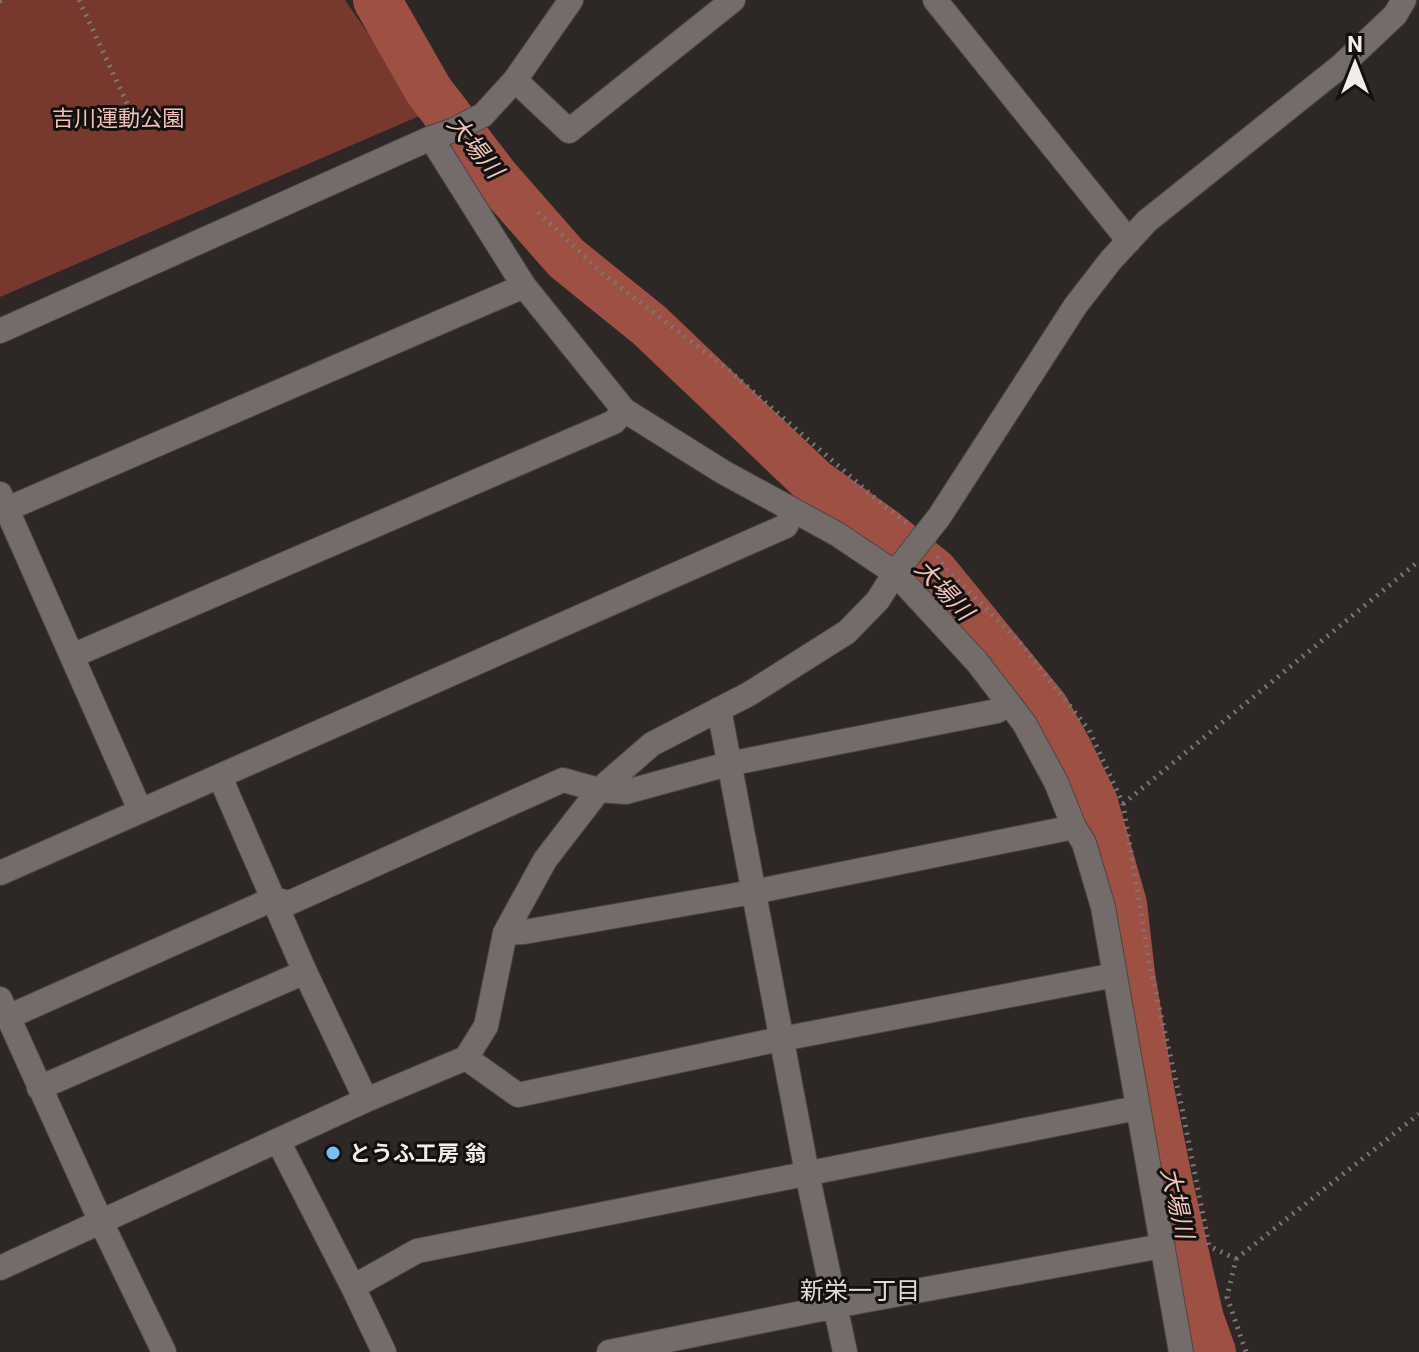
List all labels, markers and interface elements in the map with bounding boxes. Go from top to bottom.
north arrow [1315,24,1395,104]
text: N [1347,32,1363,57]
park label: 吉川運動公園 [52,106,184,131]
water label: 大場川 [441,110,510,186]
water label: 大場川 [909,554,981,628]
place label: とうふ工房 翁 [349,1141,486,1166]
marker: とうふ工房 翁 [324,1144,342,1162]
water label: 大場川 [1155,1165,1199,1244]
district label: 新栄一丁目 [800,1277,920,1305]

